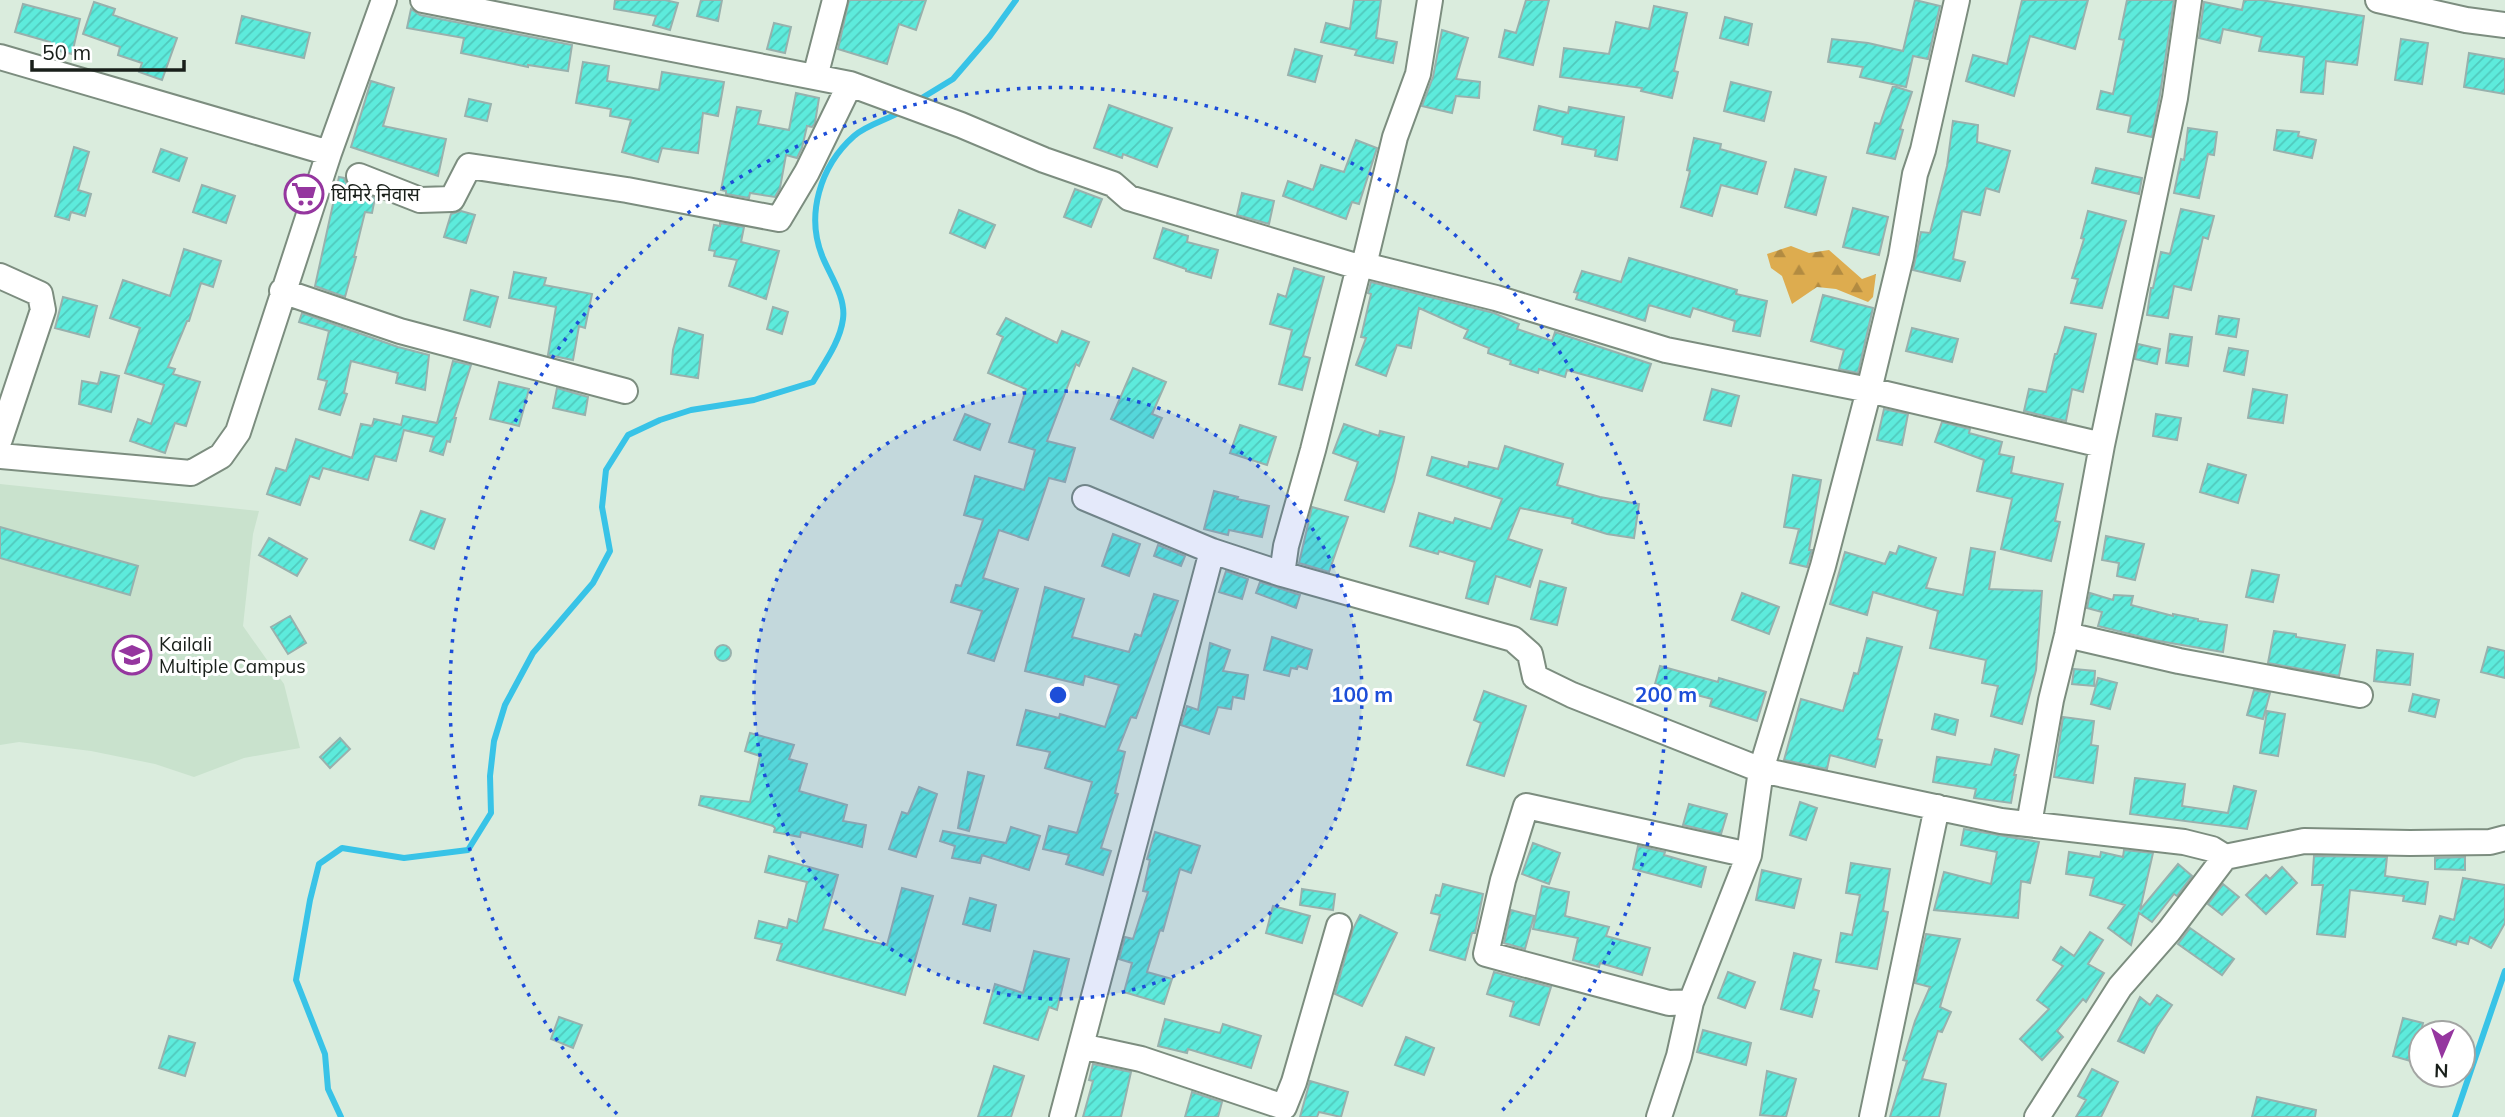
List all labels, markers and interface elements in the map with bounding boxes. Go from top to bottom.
scale bar [32,28,184,72]
text: 50 m [42,39,91,65]
supermarket icon: घिमिरे निवास [283,173,325,215]
place label: घिमिरे निवास [331,182,421,206]
place label: Kailali Multiple Campus [159,632,306,678]
school or university icon: Kailali Multiple Campus [111,634,153,676]
text: 100 m [1331,681,1393,707]
text: 200 m [1635,681,1697,707]
centre of rings [1046,683,1070,707]
north arrow [2407,1019,2477,1089]
text: N [2434,1059,2449,1083]

